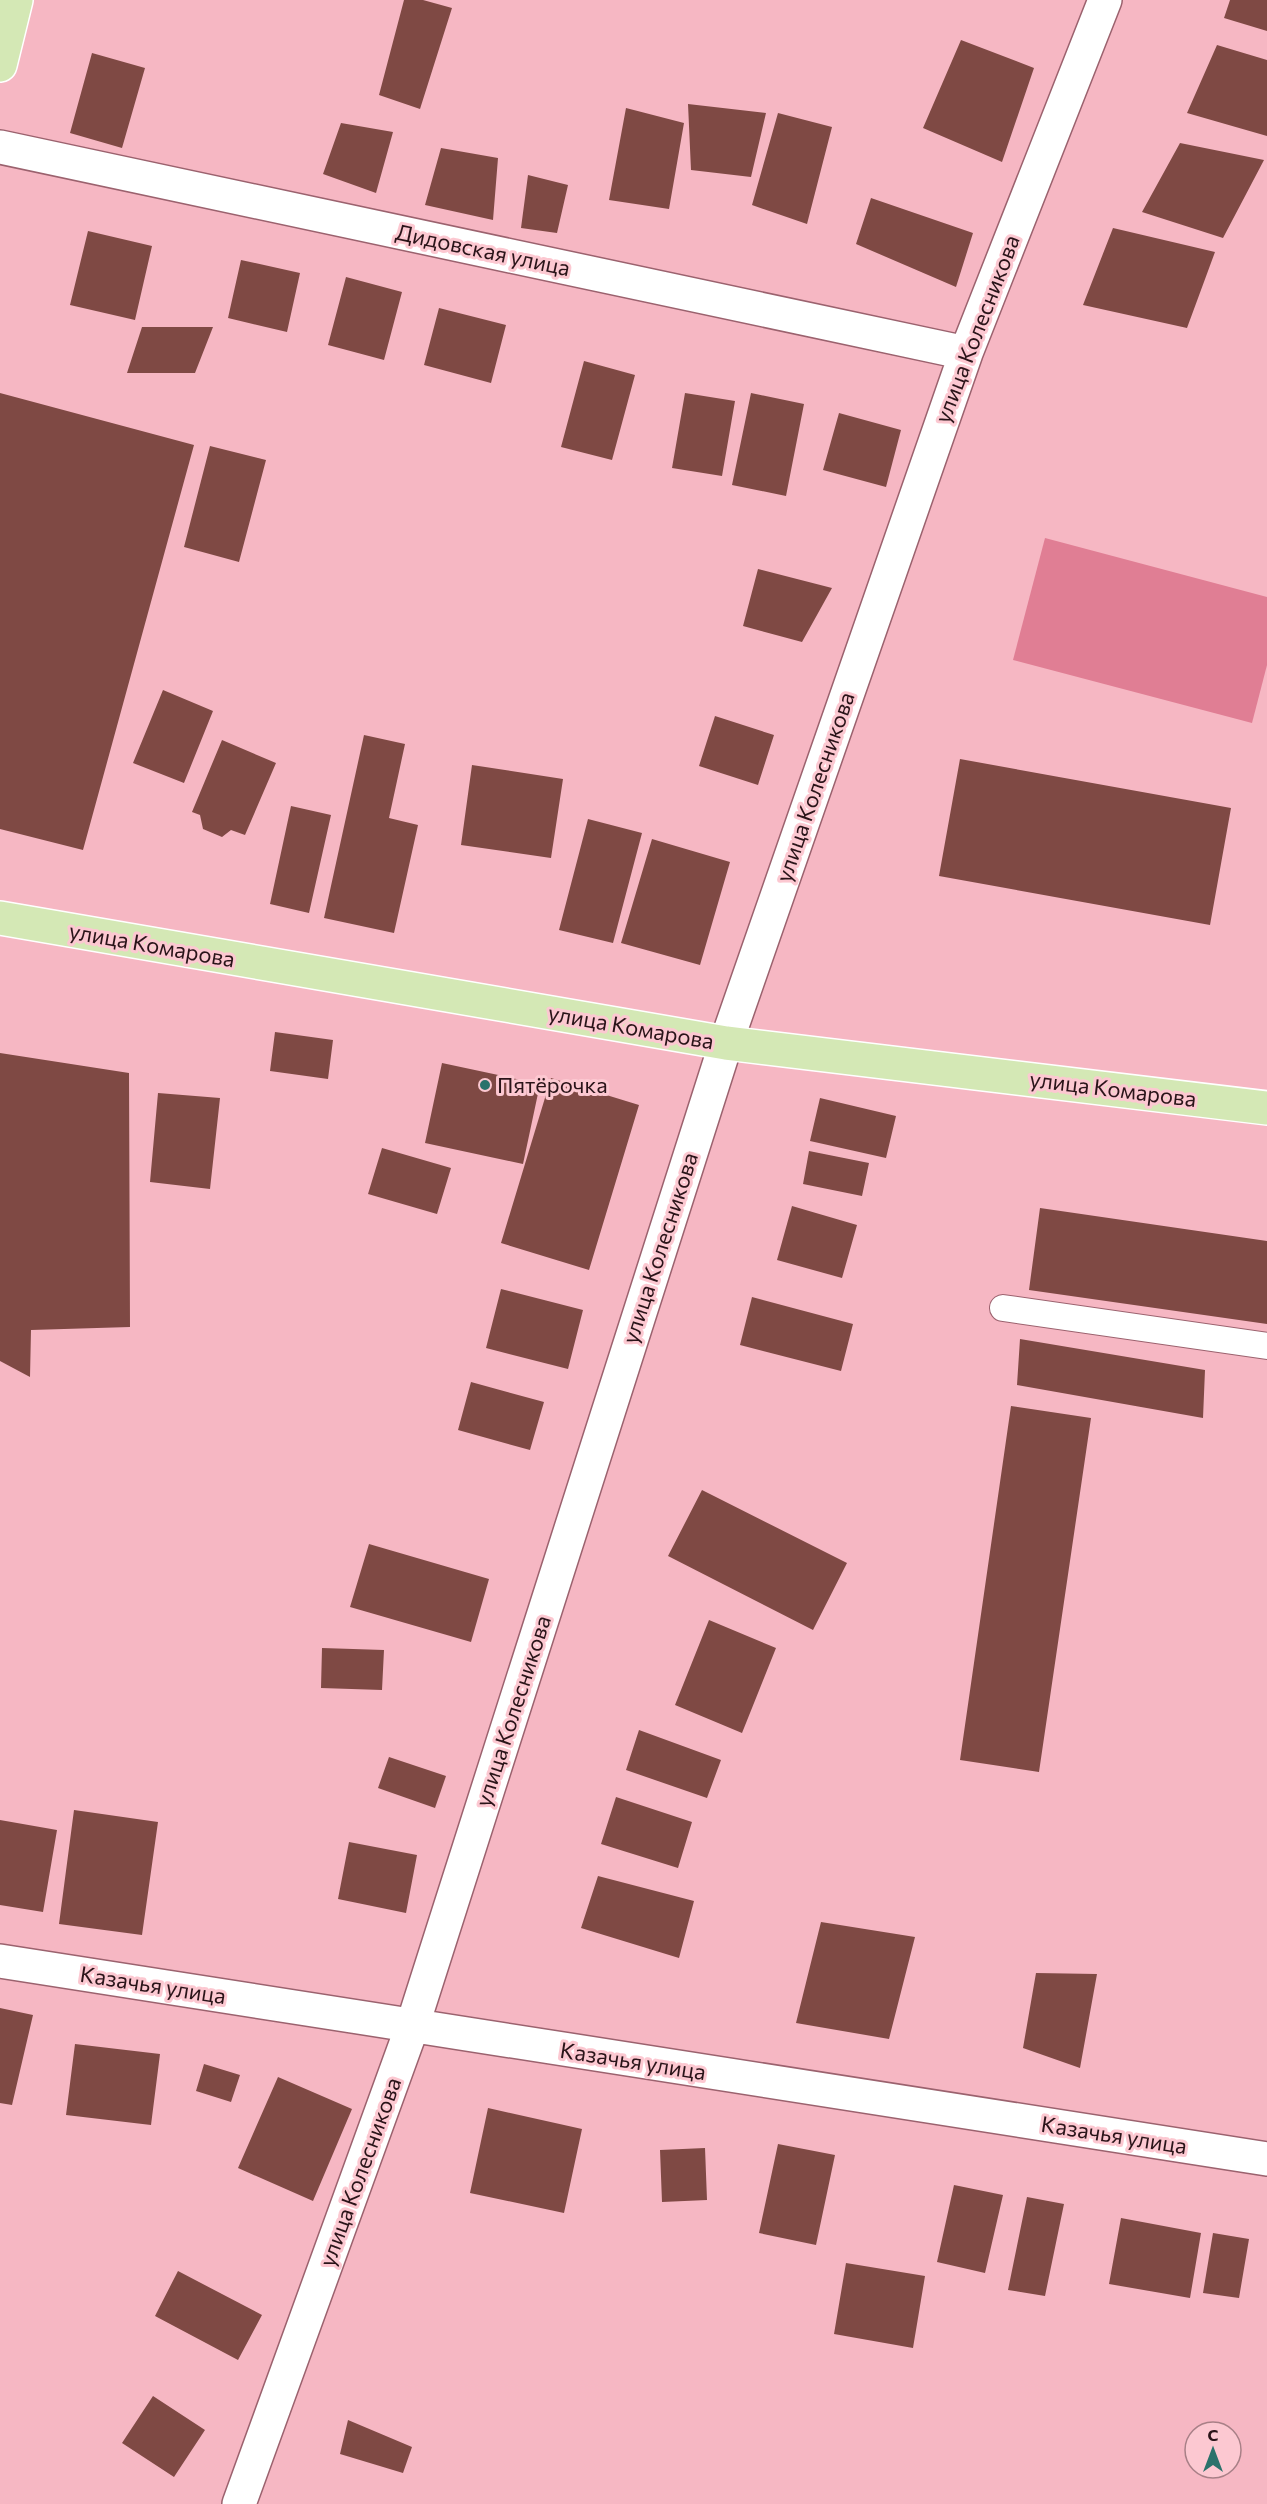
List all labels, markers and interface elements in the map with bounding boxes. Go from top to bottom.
street label: Дидовская улица [393,218,573,281]
street label: улица Колесникова [928,231,1025,427]
street label: улица Колесникова [769,688,860,885]
street label: улица Комарова [67,917,237,972]
street label: улица Комарова [546,999,716,1054]
street label: улица Комарова [1028,1065,1198,1112]
place label: Пятёрочка [497,1071,608,1098]
marker: Пятёрочка [478,1078,492,1092]
street label: улица Колесникова [616,1149,703,1347]
street label: улица Колесникова [469,1612,556,1810]
street label: Казачья улица [78,1960,228,2009]
street label: Казачья улица [558,2036,708,2085]
street label: улица Колесникова [313,2074,406,2270]
street label: Казачья улица [1039,2110,1189,2159]
north arrow [1183,2420,1243,2480]
text: С [1208,2425,1219,2444]

